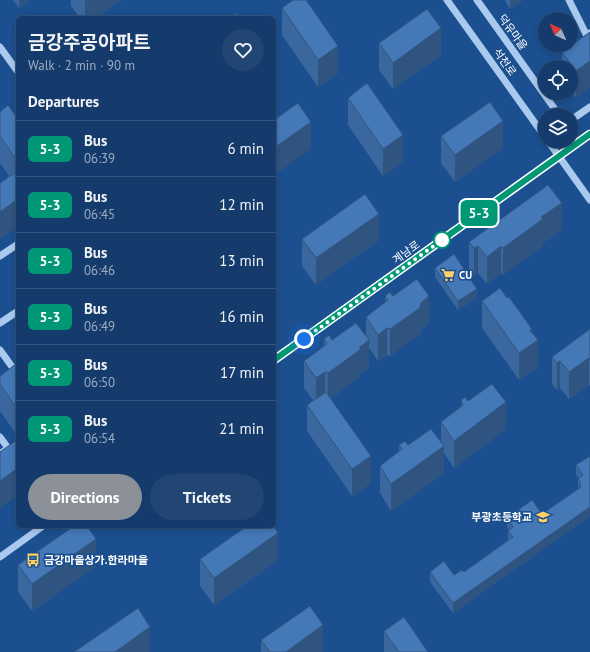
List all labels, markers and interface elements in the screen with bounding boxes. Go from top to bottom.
street label: 덕유마을 [495,12,531,52]
north arrow [538,12,578,52]
map controls [538,12,578,148]
button: heart [222,29,264,71]
text: 금강주공아파트 [28,30,150,54]
street label: 석천로 [490,46,520,78]
text: Walk · 2 min · 90 m [28,57,135,74]
button: locate [538,60,578,100]
text: Departures [28,92,99,111]
button: layers [538,108,578,148]
text: Bus [84,131,107,150]
text: 6 min [227,139,264,158]
text: 5-3 [40,140,60,158]
text: 06:39 [84,150,115,167]
text: Bus [84,187,107,206]
text: 12 min [219,195,264,214]
text: 5-3 [40,196,60,214]
line badge: 5-3 [456,200,502,226]
text: 5-3 [469,204,489,222]
text: 06:45 [84,206,115,223]
unlabelled marker [433,231,451,249]
street label: 계남로 [390,237,422,267]
text: Bus [84,243,107,262]
text: 13 min [219,251,264,270]
text: 5-3 [40,252,60,270]
text: 06:46 [84,262,115,279]
supermarket icon: CU [440,267,456,283]
place label: CU [459,268,472,282]
text: Bus [84,299,107,318]
text: 16 min [219,307,264,326]
text: 5-3 [40,308,60,326]
text: 06:49 [84,318,115,335]
your location [294,329,314,349]
text: Bus [84,355,107,374]
text: 17 min [220,363,264,382]
text: 5-3 [40,364,60,382]
text: 06:50 [84,374,115,391]
text: Bus [84,411,107,430]
text: 21 min [219,419,264,438]
text: 5-3 [40,420,60,438]
text: 06:54 [84,430,115,447]
button: Directions [28,474,142,520]
button: Tickets [150,474,264,520]
school or university icon: 부광초등학교 [535,509,551,525]
place label: 부광초등학교 [471,510,532,524]
bus stop icon: 금강마을상가.한라마을 [25,552,41,568]
place label: 금강마을상가.한라마을 [44,553,148,567]

